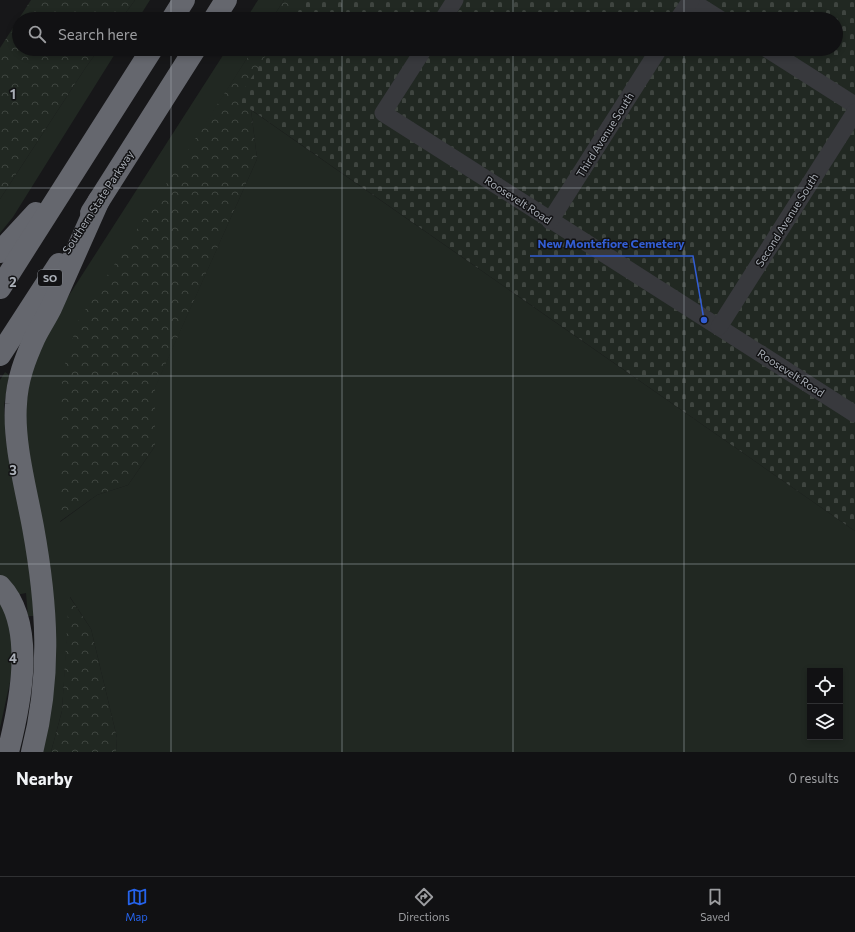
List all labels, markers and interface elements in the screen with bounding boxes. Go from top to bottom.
search box [12,12,843,56]
icon: search [26,23,48,45]
text: Search here [58,25,137,43]
text: 1 [10,86,16,102]
street label: Third Avenue South [573,90,636,180]
street label: Southern State Parkway [59,147,136,256]
street label: Second Avenue South [753,171,821,269]
street label: Roosevelt Road [482,173,554,226]
callout: New Montefiore Cemetery [530,232,693,256]
text: New Montefiore Cemetery [537,236,685,250]
road number: SO [38,270,62,286]
text: 2 [9,274,17,290]
street label: Roosevelt Road [755,346,827,399]
text: 3 [9,462,17,478]
text: 4 [9,650,17,666]
map controls [807,668,843,740]
button: locate [807,668,843,704]
button: layers [807,704,843,740]
text: Nearby [16,768,73,789]
text: 0 results [788,770,839,786]
tab: Map [125,886,148,923]
tab: Directions [398,886,450,923]
tab: Saved [700,886,730,923]

